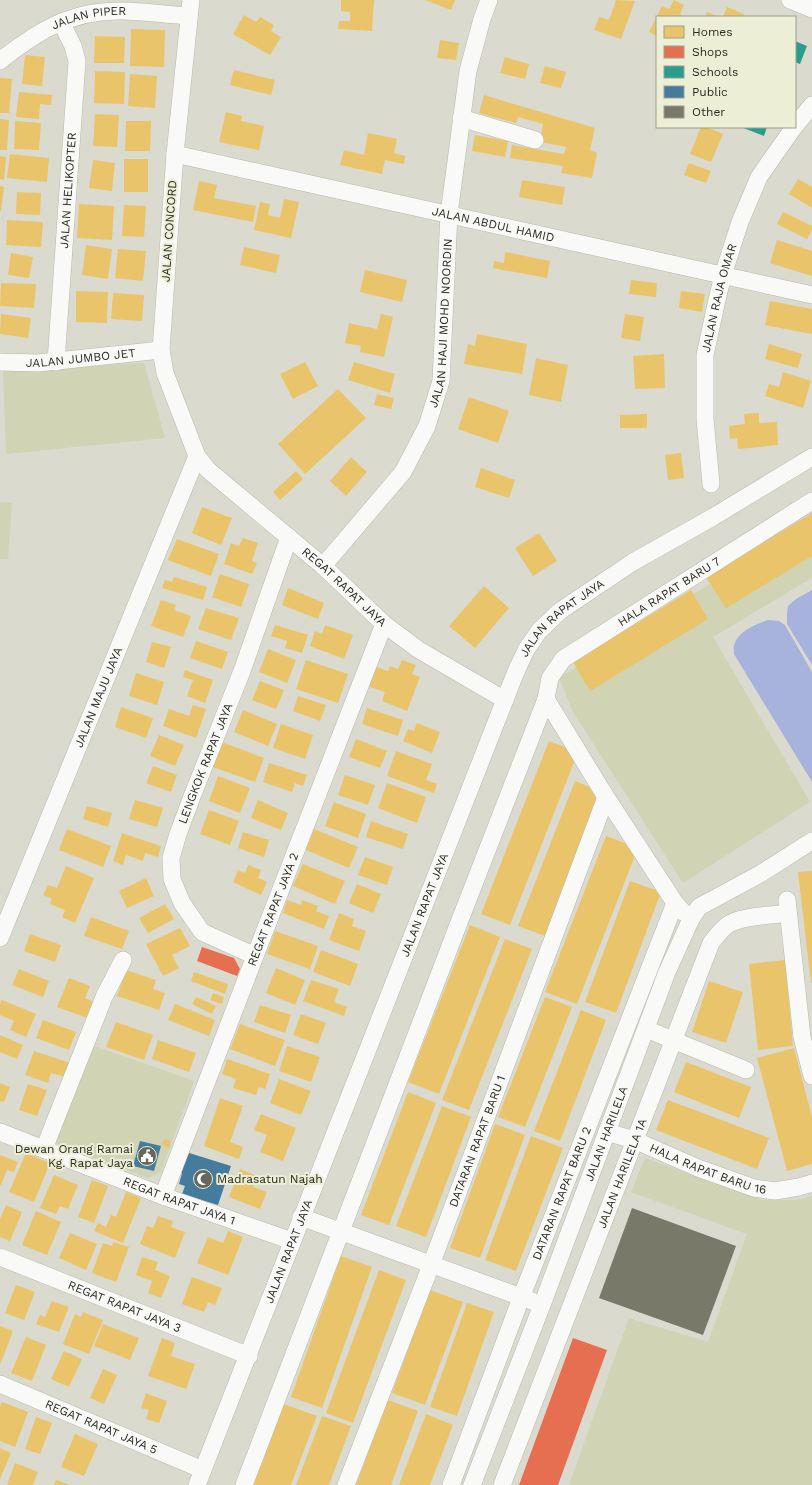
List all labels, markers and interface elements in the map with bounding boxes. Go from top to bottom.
street label: JALAN PIPER [49,4,126,33]
legend [656,16,796,128]
text: Homes [692,25,733,39]
text: Shops [692,45,728,59]
text: Schools [692,65,738,79]
text: Public [692,85,728,99]
text: Other [692,105,725,119]
street label: JALAN HELIKOPTER [57,132,79,249]
street label: JALAN CONCORD [158,179,180,283]
street label: JALAN ABDUL HAMID [431,204,556,245]
street label: JALAN HAJI MOHD NOORDIN [426,238,455,409]
street label: JALAN RAJA OMAR [699,242,740,354]
street label: JALAN JUMBO JET [26,346,136,370]
street label: REGAT RAPAT JAYA [299,544,389,630]
street label: HALA RAPAT BARU 7 [615,554,723,629]
street label: JALAN RAPAT JAYA [517,576,607,659]
street label: JALAN MAJU JAYA [72,645,125,750]
street label: LENGKOK RAPAT JAYA [175,701,235,826]
street label: REGAT RAPAT JAYA 2 [245,851,301,968]
street label: JALAN RAPAT JAYA [398,851,451,959]
street label: DATARAN RAPAT BARU 1 [446,1074,508,1209]
street label: JALAN HARILELA [582,1084,631,1183]
street label: JALAN HARILELA 1A [595,1116,650,1230]
street label: DATARAN RAPAT BARU 2 [530,1125,594,1262]
street label: HALA RAPAT BARU 16 [648,1141,767,1197]
place label: Dewan Orang Ramai Kg. Rapat Jaya [15,1142,133,1170]
public building icon: Dewan Orang Ramai Kg. Rapat Jaya [136,1145,158,1167]
mosque icon: Madrasatun Najah [192,1168,214,1190]
place label: Madrasatun Najah [217,1172,323,1186]
street label: REGAT RAPAT JAYA 1 [121,1174,237,1228]
street label: JALAN RAPAT JAYA [262,1197,315,1305]
street label: REGAT RAPAT JAYA 3 [66,1278,183,1335]
street label: REGAT RAPAT JAYA 5 [43,1397,160,1457]

